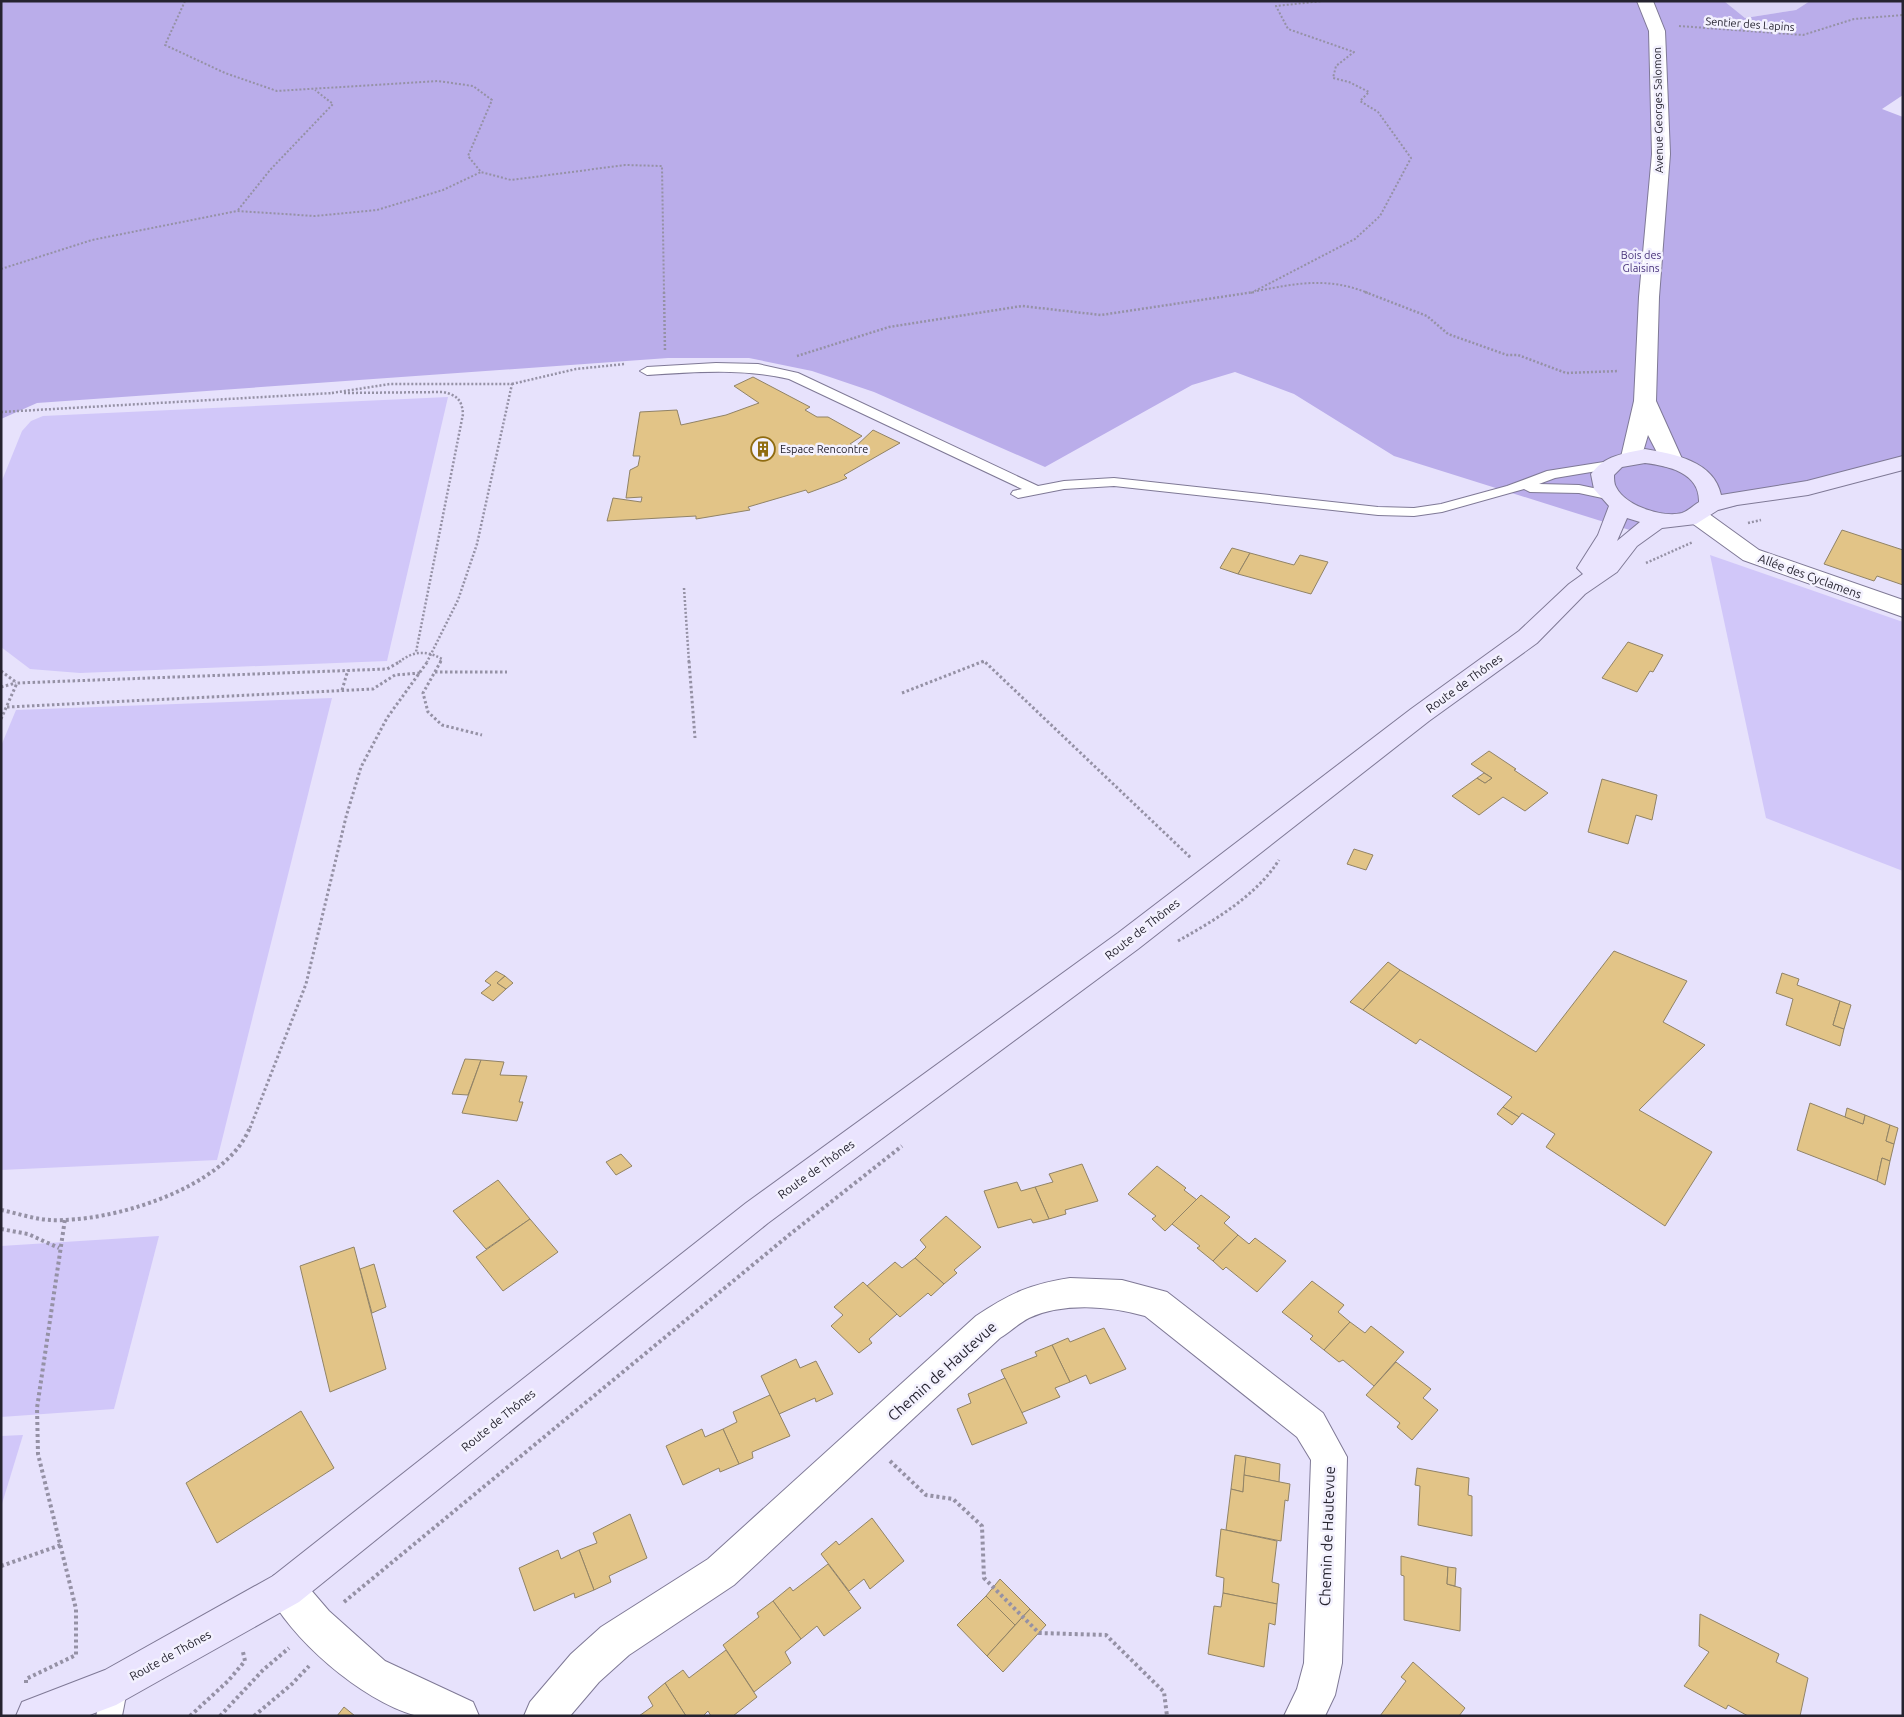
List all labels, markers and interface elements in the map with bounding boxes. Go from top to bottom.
street label: Sentier des Lapins [1705,15,1795,33]
street label: Avenue Georges Salomon [1651,47,1665,173]
park label: Bois des Glaisins [1621,249,1662,274]
building icon: Espace Rencontre [750,436,776,462]
place label: Espace Rencontre [780,443,868,455]
street label: Allée des Cyclamens [1757,551,1863,601]
street label: Route de Thônes [1423,651,1505,715]
street label: Route de Thônes [1102,896,1182,962]
street label: Route de Thônes [775,1137,857,1201]
street label: Chemin de Hautevue [884,1318,1000,1424]
street label: Route de Thônes [459,1386,537,1454]
street label: Chemin de Hautevue [1316,1466,1338,1606]
street label: Route de Thônes [127,1627,213,1683]

